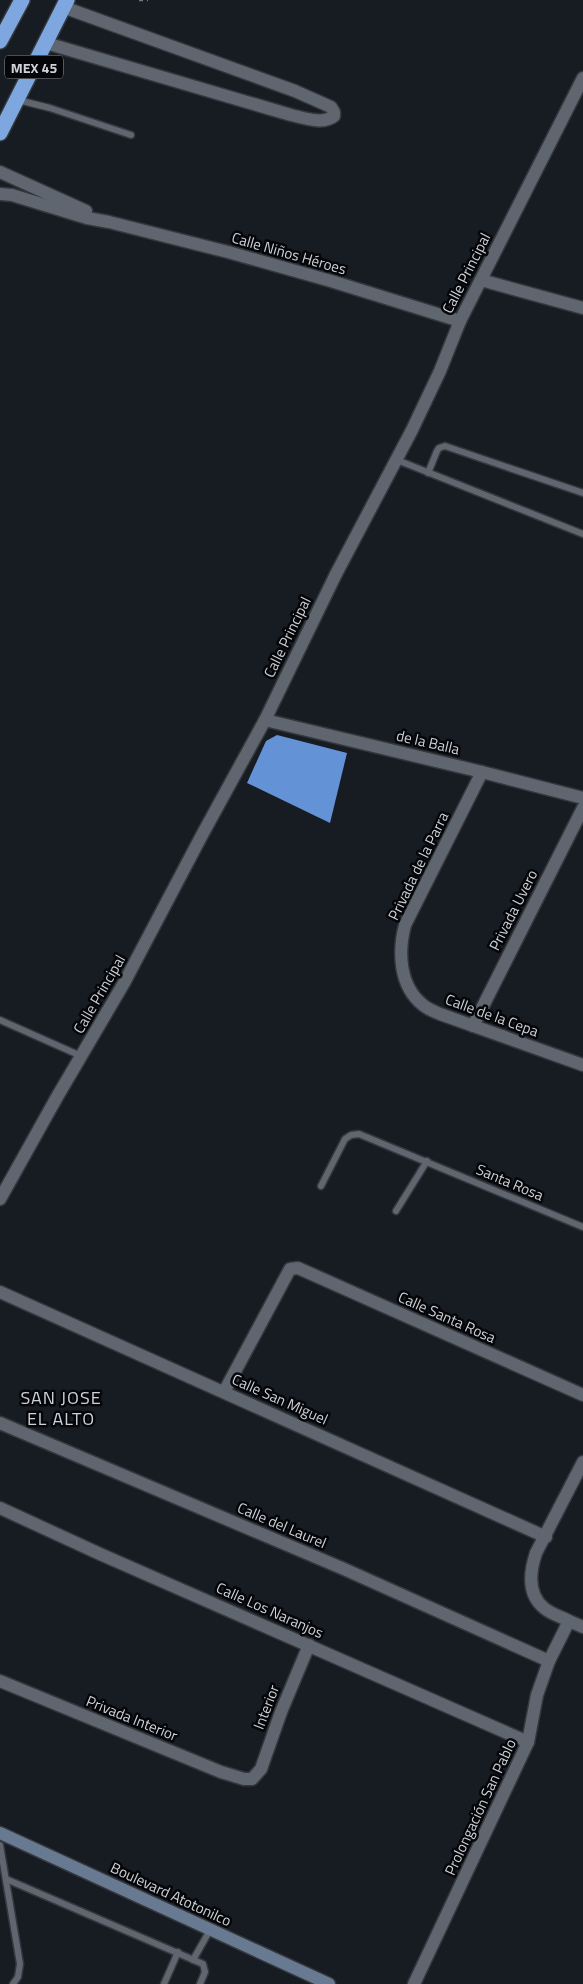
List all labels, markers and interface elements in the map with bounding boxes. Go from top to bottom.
road number: MEX 45 [5,56,63,78]
street label: Calle Niños Héroes [229,226,349,280]
street label: Calle Principal [436,229,496,317]
street label: Calle Principal [257,593,317,681]
street label: de la Balla [394,724,462,761]
street label: Privada de la Parra [382,807,454,924]
street label: Privada Uvero [483,866,543,954]
street label: Calle Principal [67,950,131,1038]
street label: Calle de la Cepa [442,988,542,1043]
street label: Santa Rosa [473,1157,548,1207]
street label: Calle Santa Rosa [394,1285,500,1349]
street label: Calle San Miguel [228,1368,332,1430]
district label: SAN JOSE EL ALTO [20,1384,102,1432]
street label: Calle del Laurel [234,1496,330,1554]
street label: Calle Los Naranjos [213,1576,327,1644]
street label: Interior [247,1681,285,1733]
street label: Privada Interior [83,1689,181,1747]
street label: Prolongación San Pablo [438,1735,522,1879]
street label: Boulevard Atotonilco [107,1856,235,1932]

